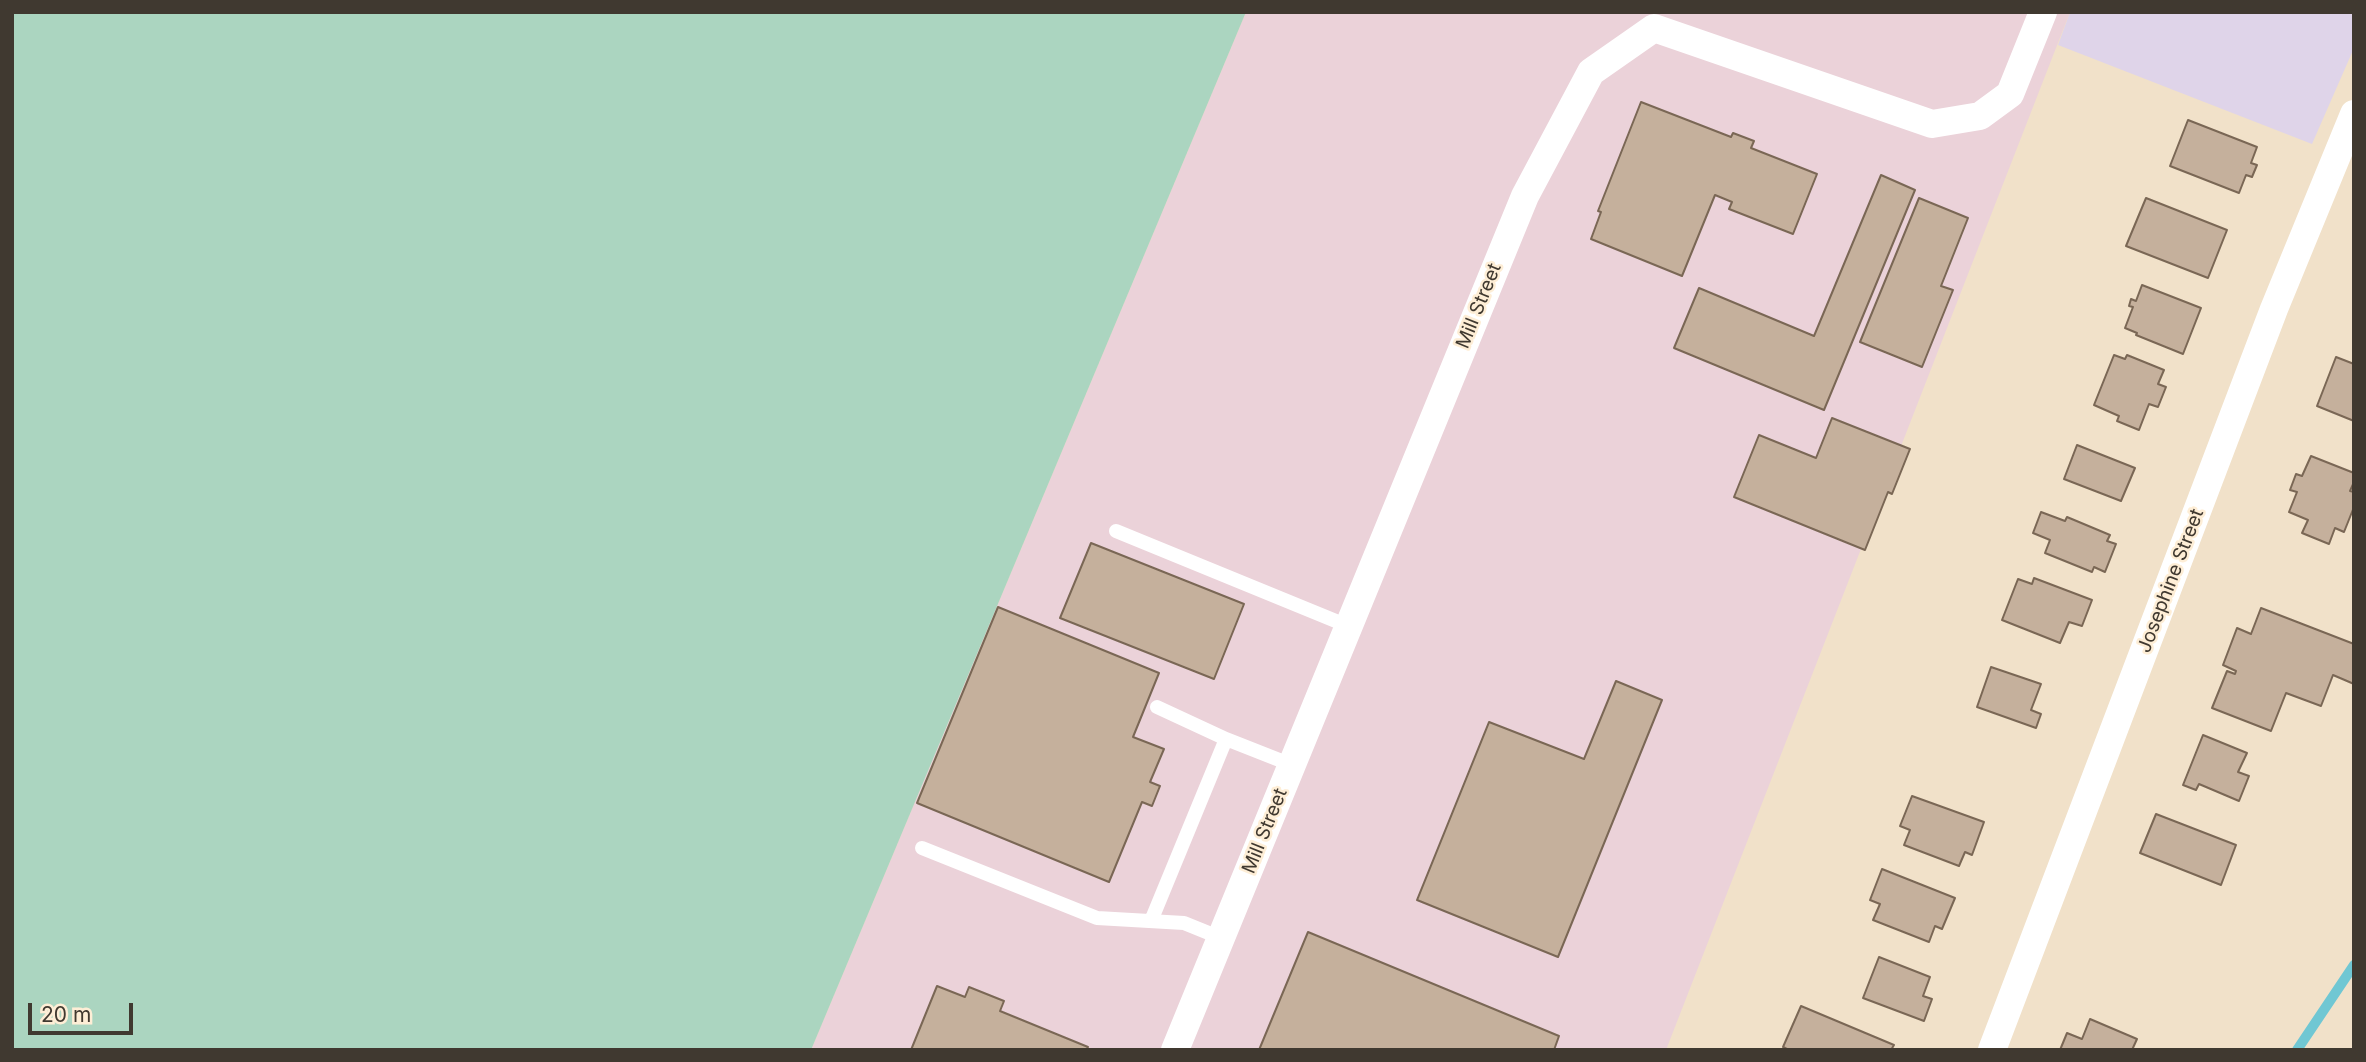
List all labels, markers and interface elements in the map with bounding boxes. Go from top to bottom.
street label: Mill Street [1452,260,1506,352]
street label: Josephine Street [2133,506,2209,656]
street label: Mill Street [1238,785,1292,877]
scale bar [32,988,136,1032]
text: 20 m [41,1002,91,1027]

